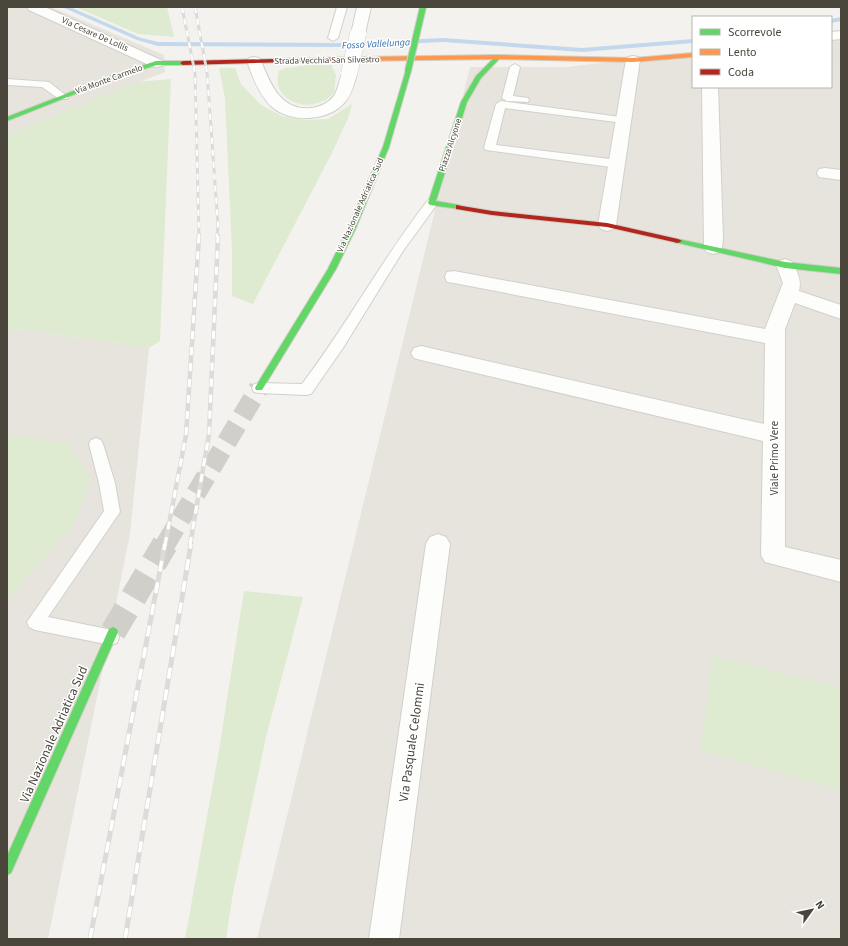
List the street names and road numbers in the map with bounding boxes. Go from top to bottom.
street label: Via Cesare De Lollis [59,14,130,55]
street label: Strada Vecchia San Silvestro [274,53,380,68]
street label: Via Monte Carmelo [74,61,145,98]
street label: Piazza Alcyone [436,116,465,174]
street label: Via Nazionale Adriatica Sud [334,156,387,255]
street label: Viale Primo Vere [767,420,782,495]
street label: Via Nazionale Adriatica Sud [16,663,92,806]
street label: Via Pasquale Celommi [395,681,429,803]

